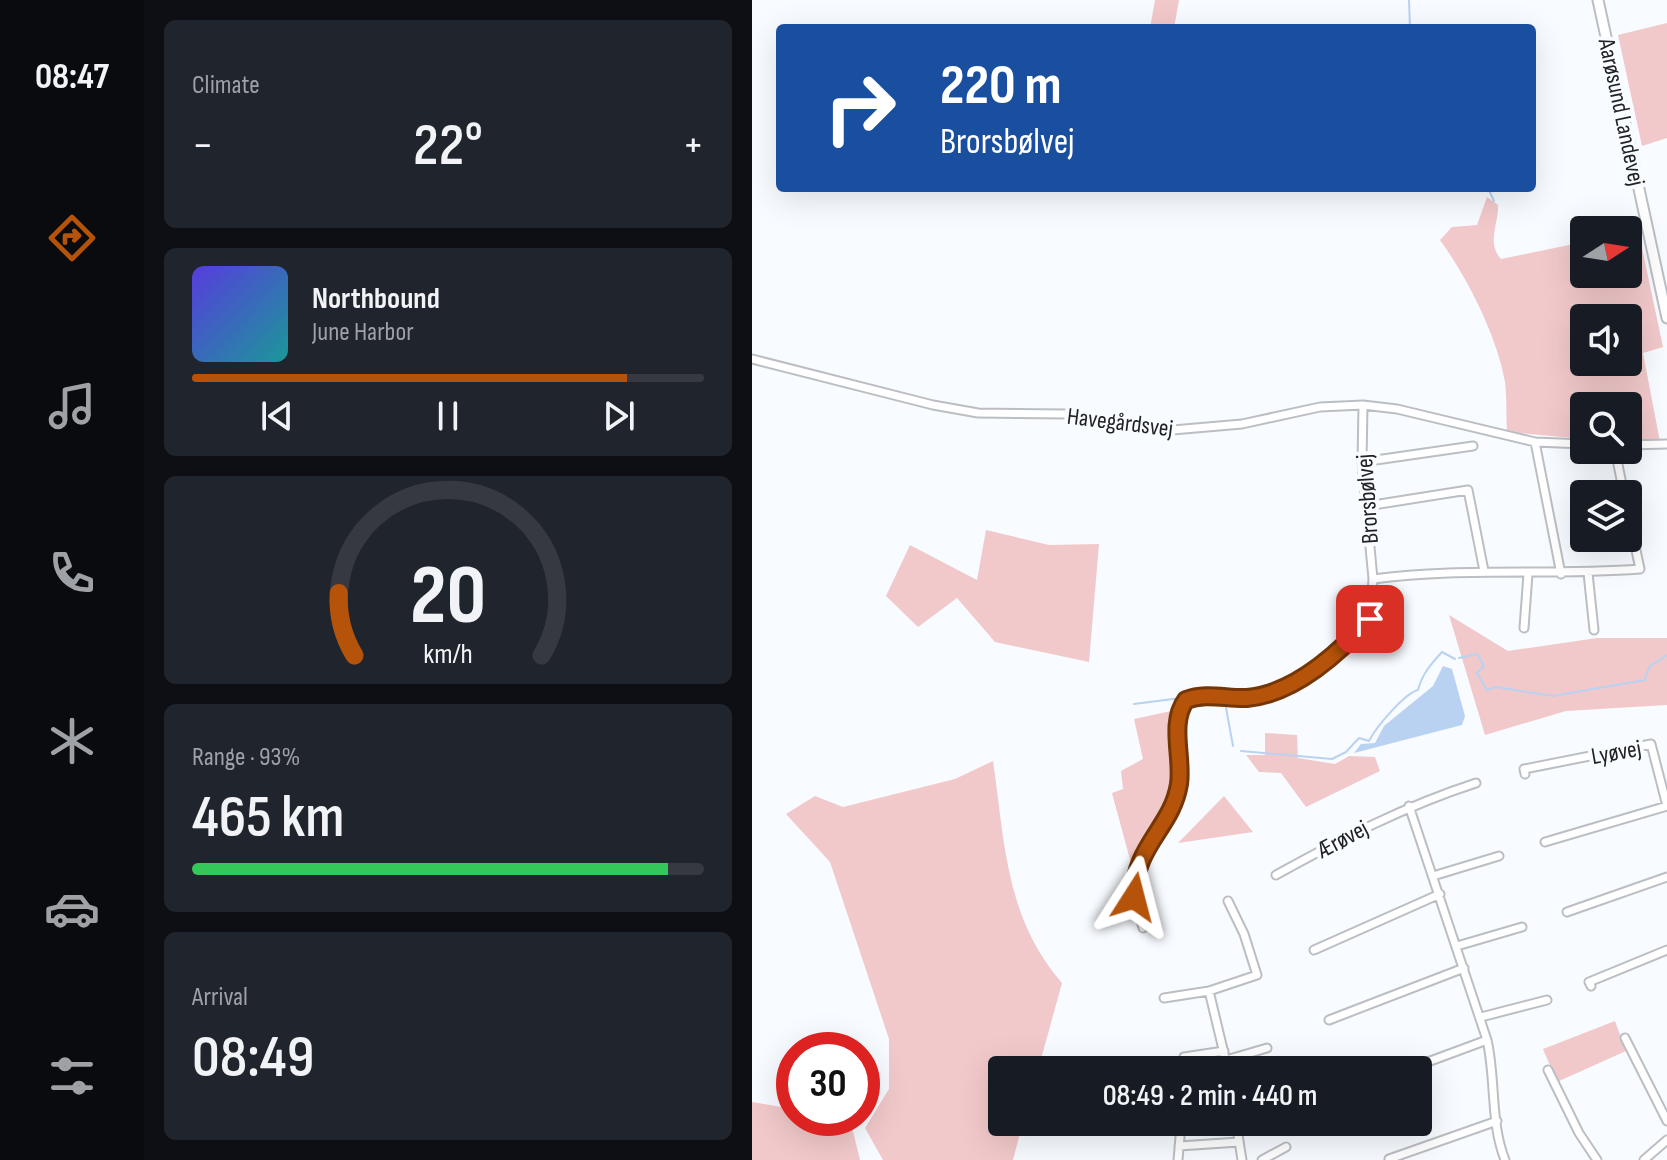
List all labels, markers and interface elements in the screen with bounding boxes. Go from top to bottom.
street label: Aarøsund Landevej [1592,35,1651,188]
text: 220 m [940,53,1062,120]
text: 08:47 [35,56,109,99]
icon: right [808,56,912,160]
text: Climate [192,70,260,101]
text: 22° [413,110,483,182]
text: − [192,119,214,172]
text: + [682,119,704,172]
text: Brorsbølvej [940,121,1075,164]
icon: directions [44,210,100,266]
north arrow [1570,216,1642,288]
map controls [1570,216,1642,552]
text: Northbound [312,281,440,317]
button: sound [1570,304,1642,376]
text: June Harbor [312,317,414,348]
icon: music [44,378,100,434]
button: search [1570,392,1642,464]
icon: previous [255,394,299,438]
icon: pause [426,394,470,438]
icon: next [597,394,641,438]
street label: Havegårdsvej [1065,402,1175,443]
street label: Brorsbølvej [1350,453,1385,545]
button: layers [1570,480,1642,552]
icon: phone [44,545,100,601]
text: 20 [410,547,486,647]
pin [1336,585,1404,653]
icon: arrive [1348,597,1392,641]
text: km/h [423,637,473,672]
icon: climate [44,713,100,769]
street label: Lyøvej [1589,734,1643,771]
text: Range · 93% [192,742,300,773]
text: 465 km [192,782,345,854]
street label: Ærøvej [1310,814,1373,866]
position arrow [1092,855,1176,939]
icon: car [44,881,100,937]
text: Arrival [192,982,248,1013]
text: 08:49 [192,1022,314,1094]
speed limit sign: 30 [776,1032,880,1136]
icon: filters [44,1048,100,1104]
text: 08:49 · 2 min · 440 m [1103,1078,1317,1114]

